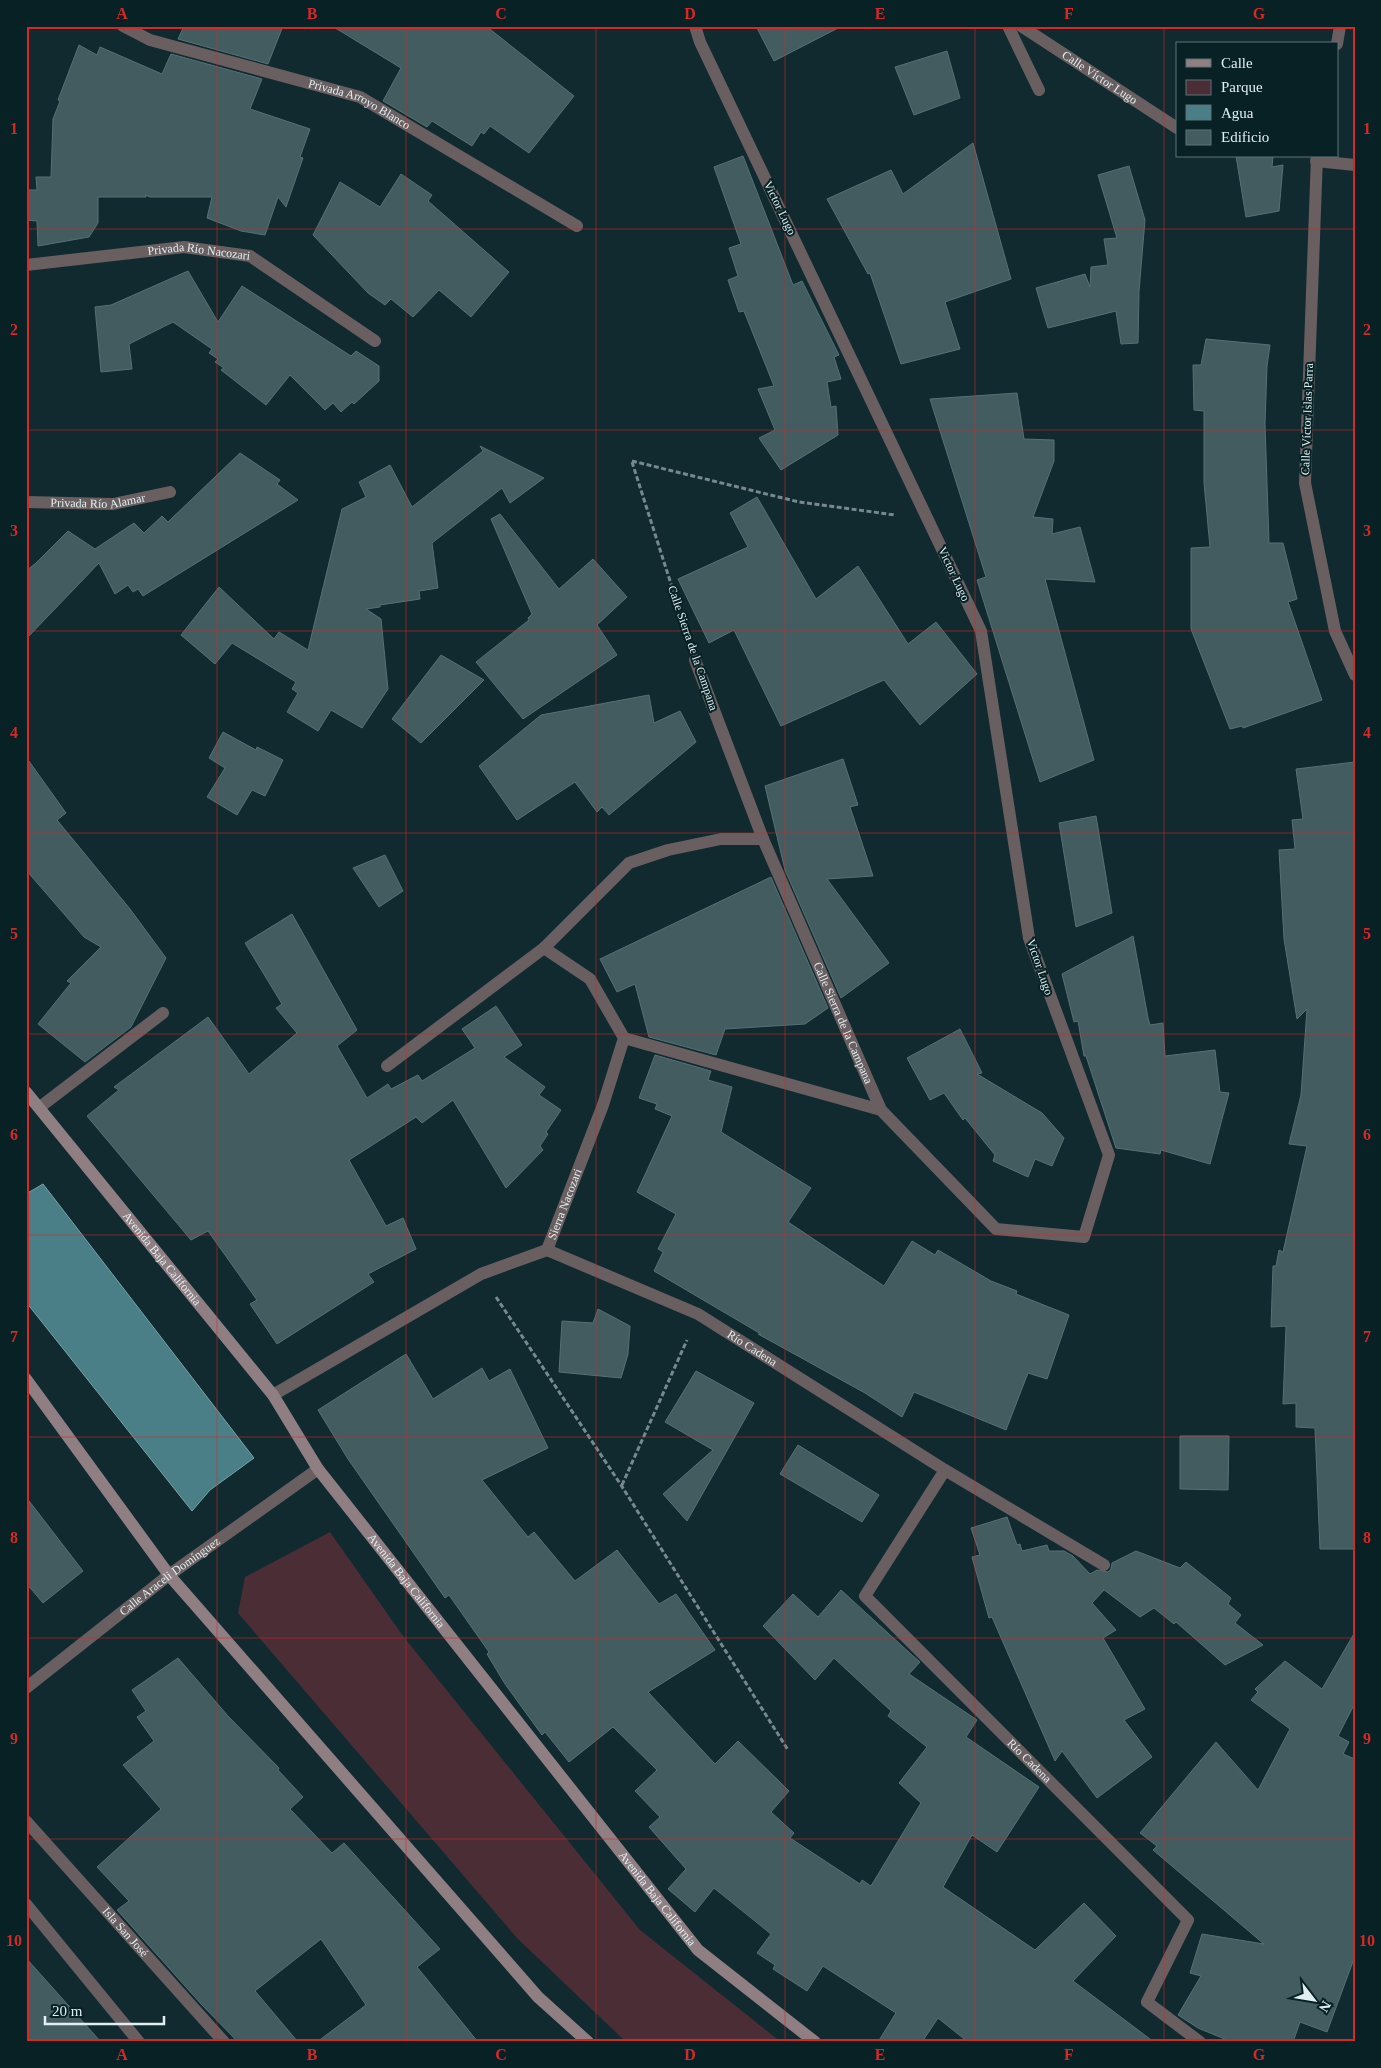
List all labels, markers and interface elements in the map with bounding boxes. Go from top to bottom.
text: A [116,5,128,22]
text: B [307,5,318,22]
text: C [495,5,507,22]
text: D [684,5,696,22]
text: E [875,5,885,22]
text: F [1064,5,1074,22]
text: G [1253,5,1266,22]
legend [1176,42,1338,158]
street label: Calle Víctor Lugo [1059,48,1140,107]
text: Calle [1221,55,1253,71]
street label: Privada Arroyo Blanco [307,76,413,132]
text: Parque [1221,79,1263,95]
text: Agua [1221,105,1254,121]
text: 1 [10,120,18,137]
text: 1 [1363,120,1371,137]
text: Edificio [1221,129,1269,145]
street label: Victor Lugo [761,179,799,237]
street label: Privada Río Nacozari [147,240,252,263]
text: 2 [10,321,18,338]
text: 2 [1363,321,1371,338]
street label: Calle Víctor Islas Parra [1298,362,1316,475]
street label: Privada Río Alamar [50,490,146,512]
text: 3 [10,522,18,539]
text: 3 [1363,522,1371,539]
street label: Victor Lugo [935,545,973,603]
street label: Calle Sierra de la Campana [665,584,721,713]
text: 4 [10,724,18,741]
text: 4 [1363,724,1371,741]
text: 5 [10,925,18,942]
text: 5 [1363,925,1371,942]
street label: Victor Lugo [1024,937,1056,997]
street label: Calle Sierra de la Campana [810,960,876,1086]
text: 6 [10,1126,18,1143]
text: 6 [1363,1126,1371,1143]
street label: Sierra Nacozari [545,1166,585,1242]
street label: Avenida Baja California [120,1209,205,1309]
street label: Río Cadena [725,1327,780,1369]
text: 7 [10,1328,18,1345]
text: 7 [1363,1328,1371,1345]
text: 8 [10,1529,18,1546]
text: 8 [1363,1529,1371,1546]
street label: Avenida Baja California [365,1531,448,1631]
street label: Calle Araceli Domínguez [117,1534,223,1618]
text: 9 [10,1730,18,1747]
text: 9 [1363,1730,1371,1747]
street label: Río Cadena [1004,1736,1055,1786]
street label: Avenida Baja California [616,1849,699,1949]
street label: Isla San José [100,1904,151,1960]
text: 10 [6,1932,22,1949]
text: 10 [1359,1932,1375,1949]
north arrow [1288,1976,1338,2026]
scale bar [45,1993,164,2025]
text: N [1316,1998,1334,2015]
text: 20 m [52,2003,83,2019]
text: A [116,2046,128,2063]
text: B [307,2046,318,2063]
text: C [495,2046,507,2063]
text: D [684,2046,696,2063]
text: E [875,2046,885,2063]
text: F [1064,2046,1074,2063]
text: G [1253,2046,1266,2063]

